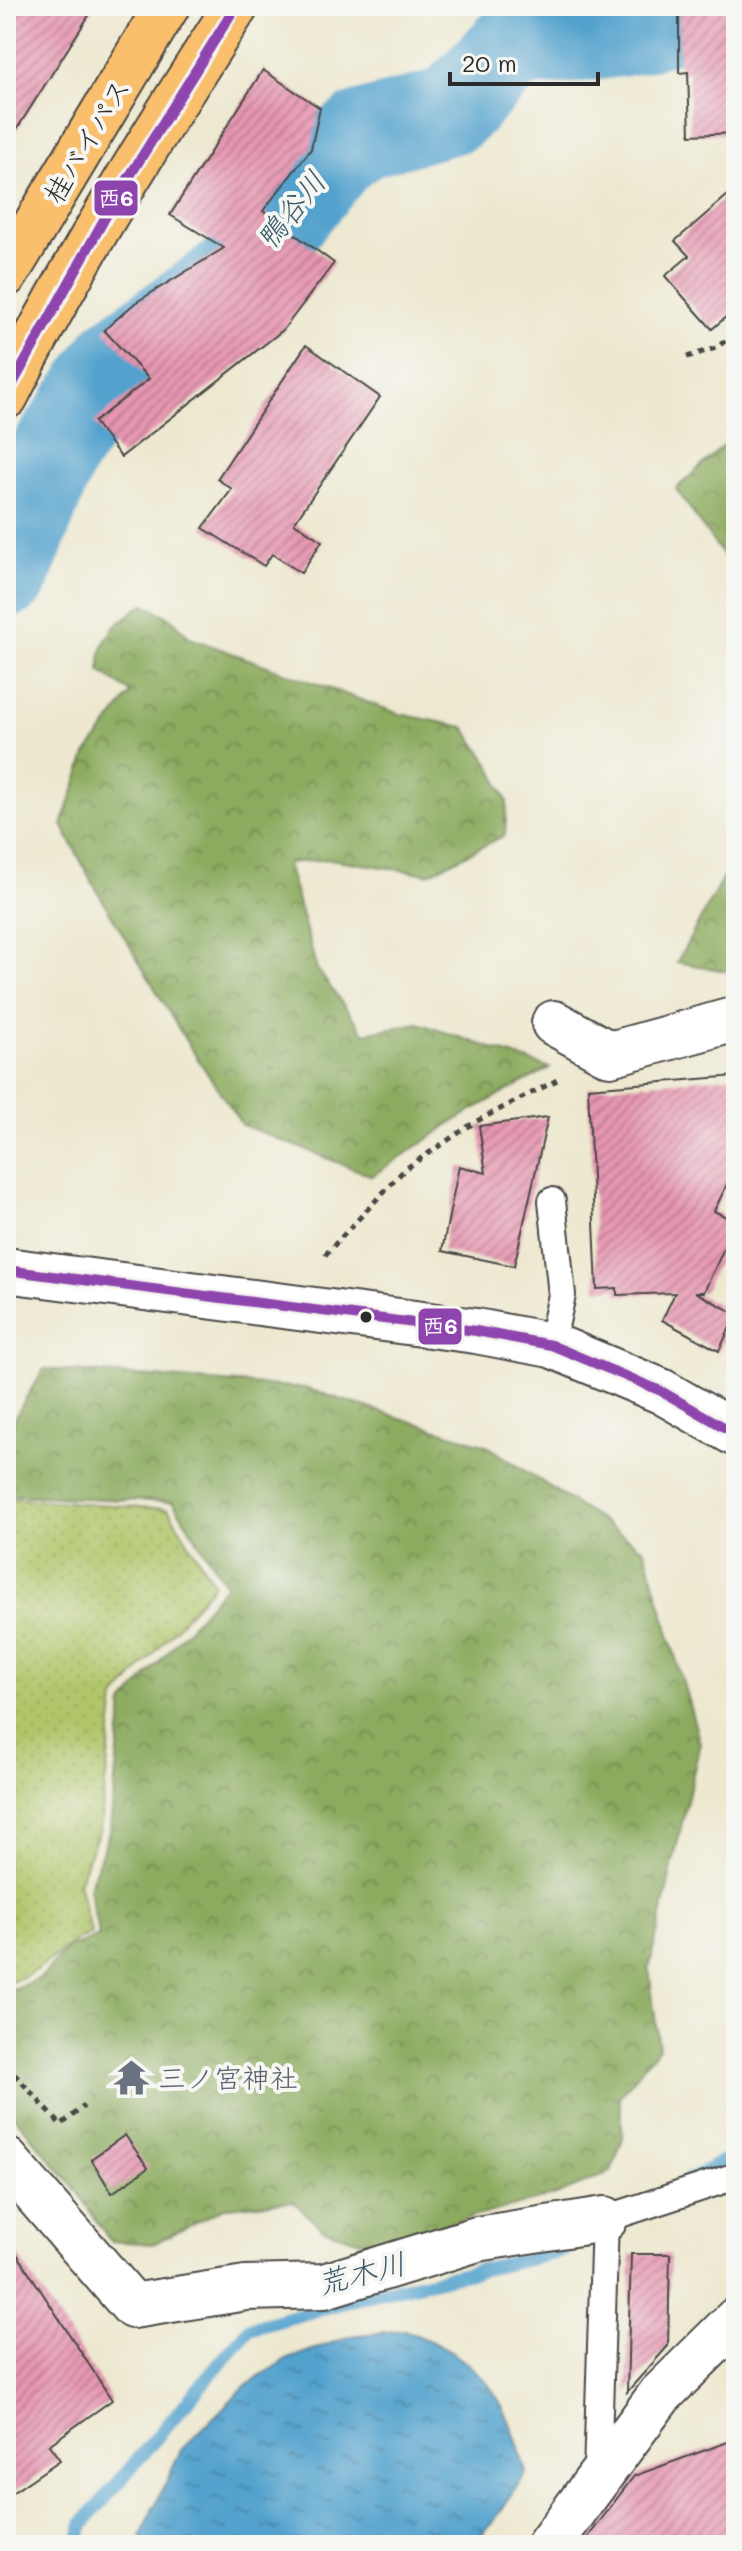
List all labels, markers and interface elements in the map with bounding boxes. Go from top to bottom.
scale bar [450,36,598,86]
text: 20 m [462,47,517,78]
street label: 桂バイパス [35,71,137,209]
water label: 鴨谷川 [246,161,334,257]
line badge: 西6 [93,179,139,217]
text: 西6 [98,183,134,212]
line badge: 西6 [417,1307,463,1346]
unlabelled marker [358,1309,374,1325]
text: 西6 [422,1311,458,1340]
temple icon: 三ノ宮神社 [113,2058,151,2096]
place label: 三ノ宮神社 [158,2059,298,2095]
water label: 荒木川 [312,2242,410,2302]

